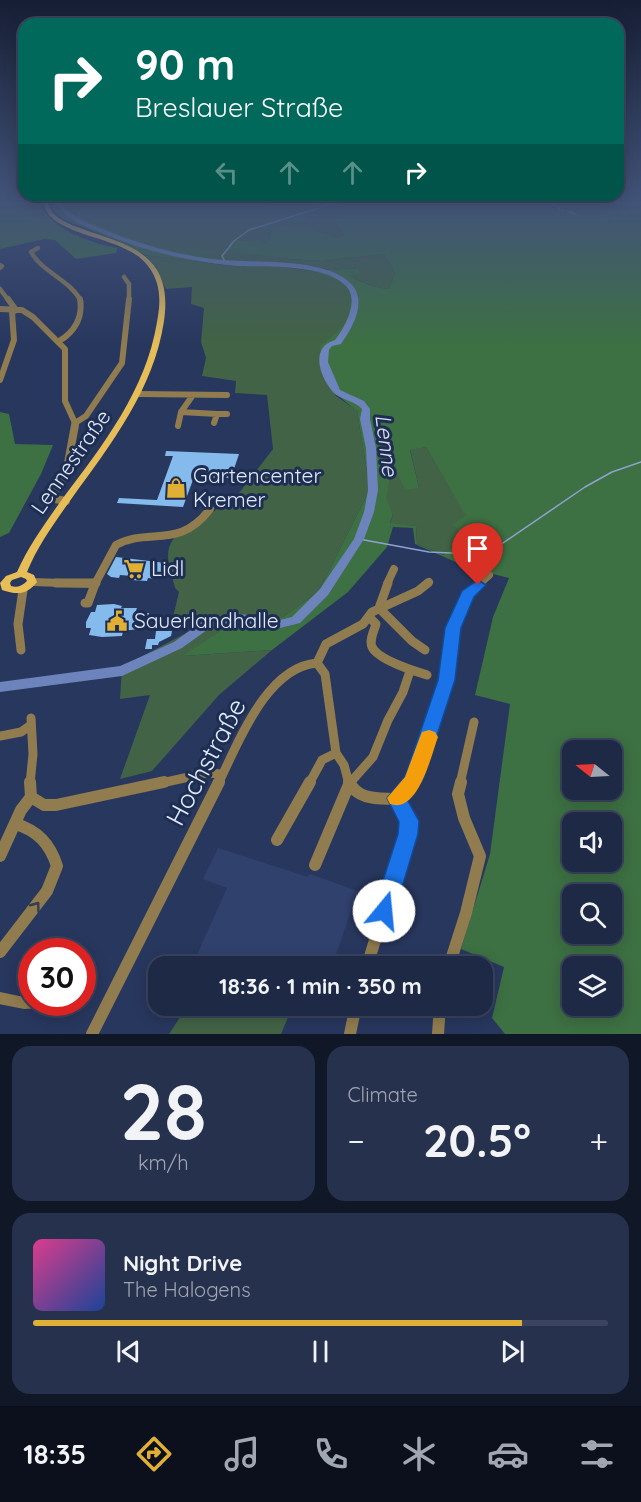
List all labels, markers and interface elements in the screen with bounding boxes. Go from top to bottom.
text: 90 m [135,38,235,91]
icon: right [36,42,114,120]
text: Breslauer Straße [135,90,343,124]
icon: left [210,156,243,189]
icon: ahead [273,156,306,189]
icon: ahead [336,156,369,189]
icon: right [399,156,432,189]
street label: Lennestraße [25,404,116,519]
water label: Lenne [369,413,405,479]
place label: Gartencenter Kremer [193,462,322,512]
shop icon: Gartencenter Kremer [164,476,188,500]
pin [452,523,503,585]
icon: arrive [461,532,494,565]
place label: Lidl [151,555,184,581]
supermarket icon: Lidl [122,557,146,581]
place label: Sauerlandhalle [134,607,279,633]
public building icon: Sauerlandhalle [105,609,129,633]
street label: Hochstraße [158,692,253,831]
north arrow [562,740,622,800]
map controls [562,740,622,1016]
button: sound [562,812,622,872]
position arrow [352,879,416,943]
button: search [562,884,622,944]
one-way arrow [28,902,39,913]
speed limit sign: 30 [18,938,96,1016]
button: layers [562,956,622,1016]
text: 18:36 · 1 min · 350 m [219,972,422,1000]
text: 28 [120,1062,207,1160]
text: Climate [348,1082,418,1107]
text: 20.5° [423,1112,531,1168]
text: − [348,1120,365,1161]
text: + [589,1120,608,1161]
text: km/h [138,1150,189,1175]
text: Night Drive [123,1249,242,1277]
text: The Halogens [123,1277,251,1302]
icon: previous [112,1335,145,1368]
icon: pause [304,1335,337,1368]
icon: next [496,1335,529,1368]
icon: directions [133,1433,175,1475]
icon: music [221,1433,263,1475]
icon: phone [310,1433,352,1475]
icon: climate [398,1433,440,1475]
icon: car [487,1433,529,1475]
icon: filters [576,1433,618,1475]
text: 18:35 [23,1437,86,1471]

